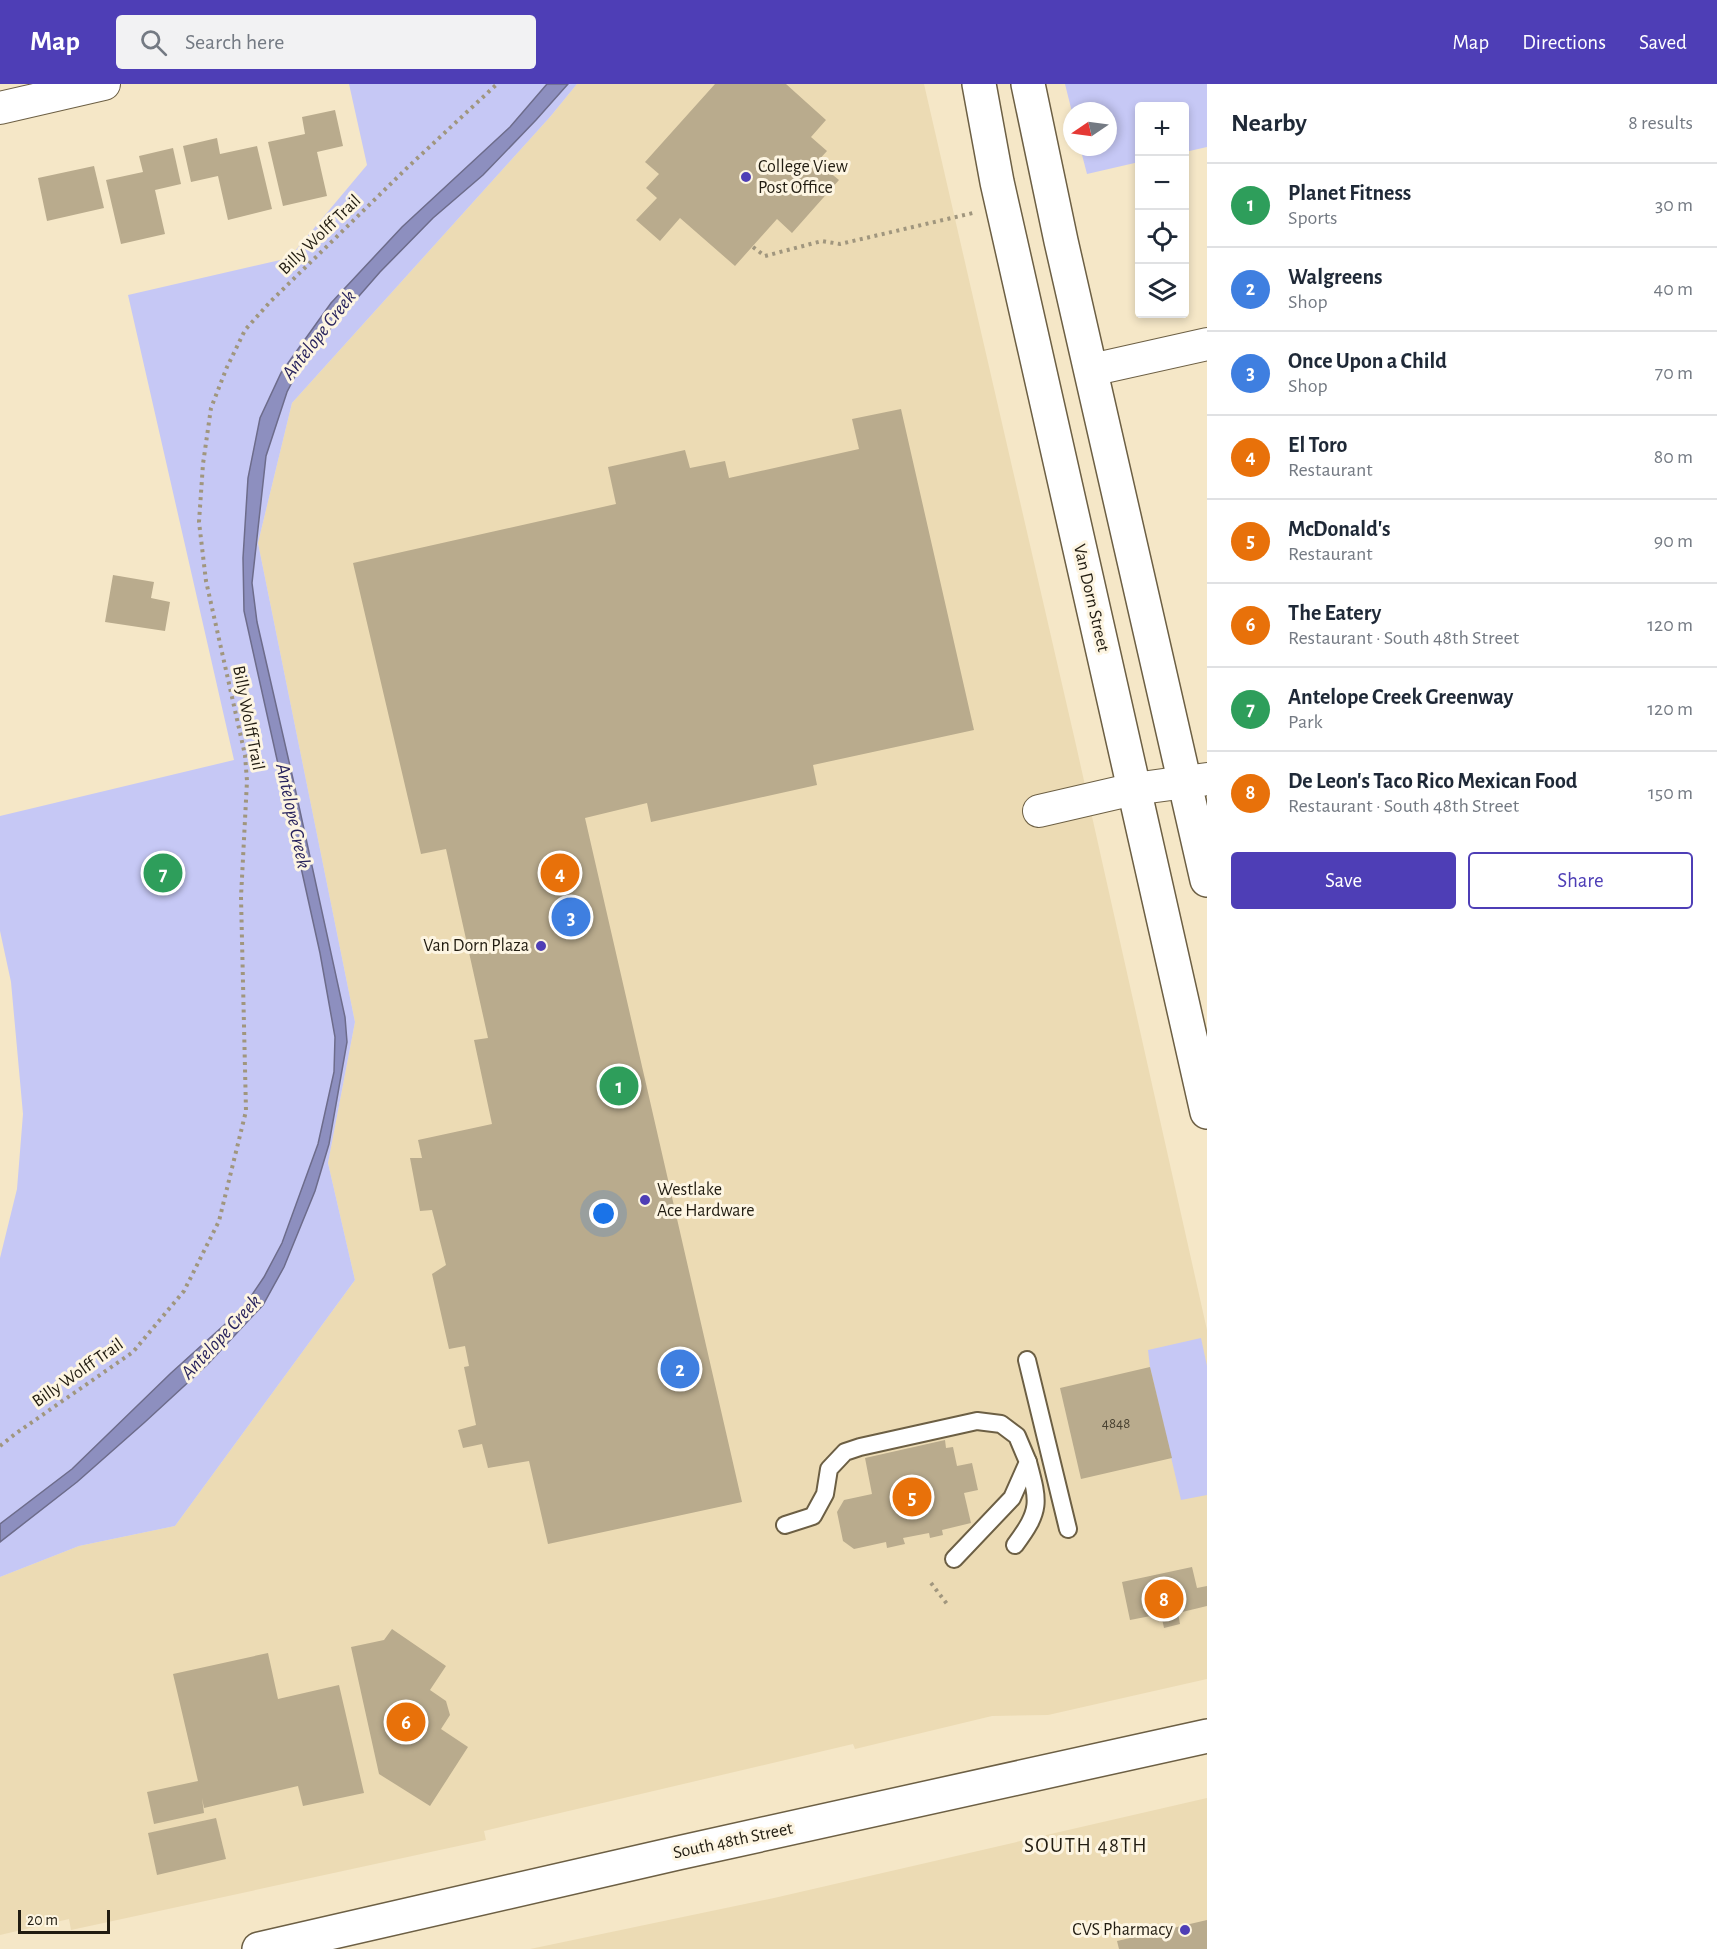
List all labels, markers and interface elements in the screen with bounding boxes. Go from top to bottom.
search box [116,15,536,69]
icon: search [137,26,170,59]
text: Map [30,28,80,56]
text: Search here [185,31,284,53]
text: Map [1453,32,1489,53]
text: Directions [1522,32,1606,53]
text: Saved [1639,32,1687,53]
north arrow [1063,102,1117,156]
map controls [1135,102,1189,318]
button: + [1135,102,1189,156]
text: Nearby [1231,110,1307,136]
text: 8 results [1628,113,1693,133]
button: − [1135,156,1189,210]
place label: College View Post Office [758,158,848,197]
marker: College View Post Office [739,170,753,184]
text: Planet Fitness [1288,182,1411,204]
street label: Billy Wolff Trail [275,192,365,278]
text: 1 [1247,195,1254,215]
text: 30 m [1655,195,1693,215]
text: Sports [1288,208,1337,228]
button: locate [1135,210,1189,264]
button: layers [1135,264,1189,318]
text: Walgreens [1288,266,1383,288]
text: 2 [1246,279,1255,299]
text: 40 m [1654,279,1693,299]
water label: Antelope Creek [278,287,360,384]
text: Shop [1288,292,1328,312]
text: Once Upon a Child [1288,350,1447,372]
text: 3 [1246,363,1255,383]
text: 70 m [1655,363,1693,383]
text: Shop [1288,376,1328,396]
text: El Toro [1288,434,1347,456]
text: 4 [1245,447,1256,467]
text: 80 m [1654,447,1693,467]
text: Restaurant [1288,460,1373,480]
text: McDonald's [1288,518,1390,540]
text: 5 [1246,531,1255,551]
text: 90 m [1654,531,1693,551]
street label: Van Dorn Street [1070,542,1112,654]
text: Restaurant [1288,544,1373,564]
text: The Eatery [1288,602,1381,624]
text: 6 [1246,615,1255,635]
text: 120 m [1647,615,1693,635]
text: Restaurant · South 48th Street [1288,628,1519,648]
street label: Billy Wolff Trail [229,664,267,772]
text: Antelope Creek Greenway [1288,686,1513,708]
text: 7 [1246,699,1255,719]
text: 120 m [1647,699,1693,719]
text: Park [1288,712,1323,732]
water label: Antelope Creek [272,761,314,870]
text: De Leon's Taco Rico Mexican Food [1288,770,1577,792]
text: 8 [1246,783,1255,803]
text: 150 m [1648,783,1693,803]
text: Restaurant · South 48th Street [1288,796,1519,816]
pin: 7 [144,850,182,896]
pin: 4 [540,850,580,896]
button: Save [1231,852,1456,909]
button: Share [1468,852,1693,909]
pin: 3 [552,894,590,940]
place label: Van Dorn Plaza [423,937,529,955]
marker: Van Dorn Plaza [534,939,548,953]
pin: 1 [600,1064,638,1108]
place label: Westlake Ace Hardware [657,1181,755,1220]
marker: Westlake Ace Hardware [638,1193,652,1207]
your location [589,1199,618,1228]
water label: Antelope Creek [177,1291,265,1384]
street label: Billy Wolff Trail [29,1335,127,1411]
pin: 2 [660,1346,700,1392]
house number: 4848 [1102,1416,1130,1431]
pin: 5 [892,1474,932,1520]
pin: 8 [1144,1576,1184,1622]
pin: 6 [386,1700,426,1744]
street label: South 48th Street [672,1819,795,1862]
district label: SOUTH 48TH [1024,1835,1148,1856]
scale bar [18,1907,110,1934]
text: 20 m [27,1912,58,1928]
place label: CVS Pharmacy [1072,1921,1173,1939]
marker: CVS Pharmacy [1178,1923,1192,1937]

